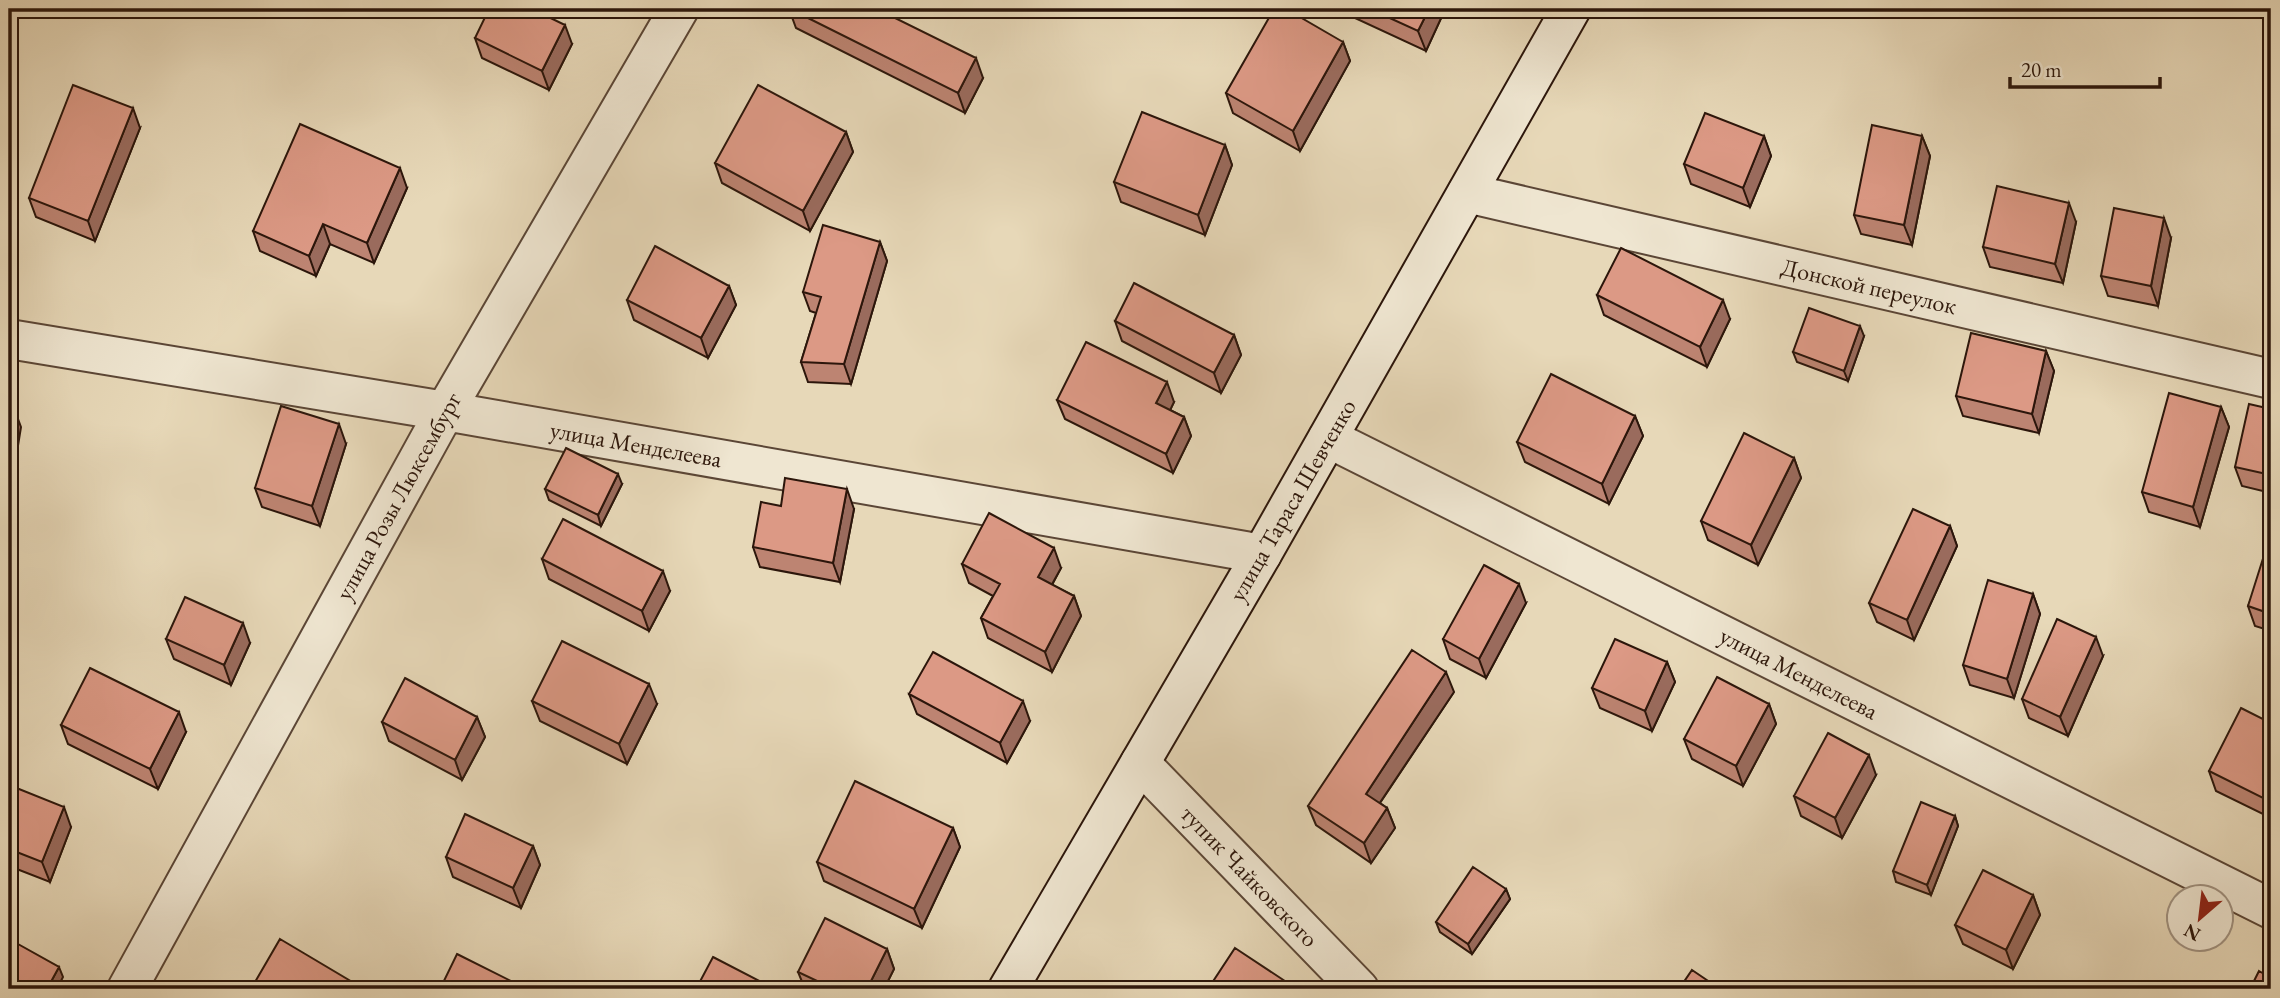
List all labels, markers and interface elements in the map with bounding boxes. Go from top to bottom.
scale bar [2010,46,2161,90]
text: 20 m [2021,56,2062,83]
street label: Донской переулок [1778,251,1960,321]
street label: улица Розы Люксембург [328,386,468,605]
street label: улица Тараса Шевченко [1221,393,1363,607]
street label: улица Менделеева [548,414,725,474]
street label: улица Менделеева [1714,620,1884,726]
street label: тупик Чайковского [1174,798,1326,954]
north arrow [2164,883,2234,953]
text: N [2179,918,2205,947]

